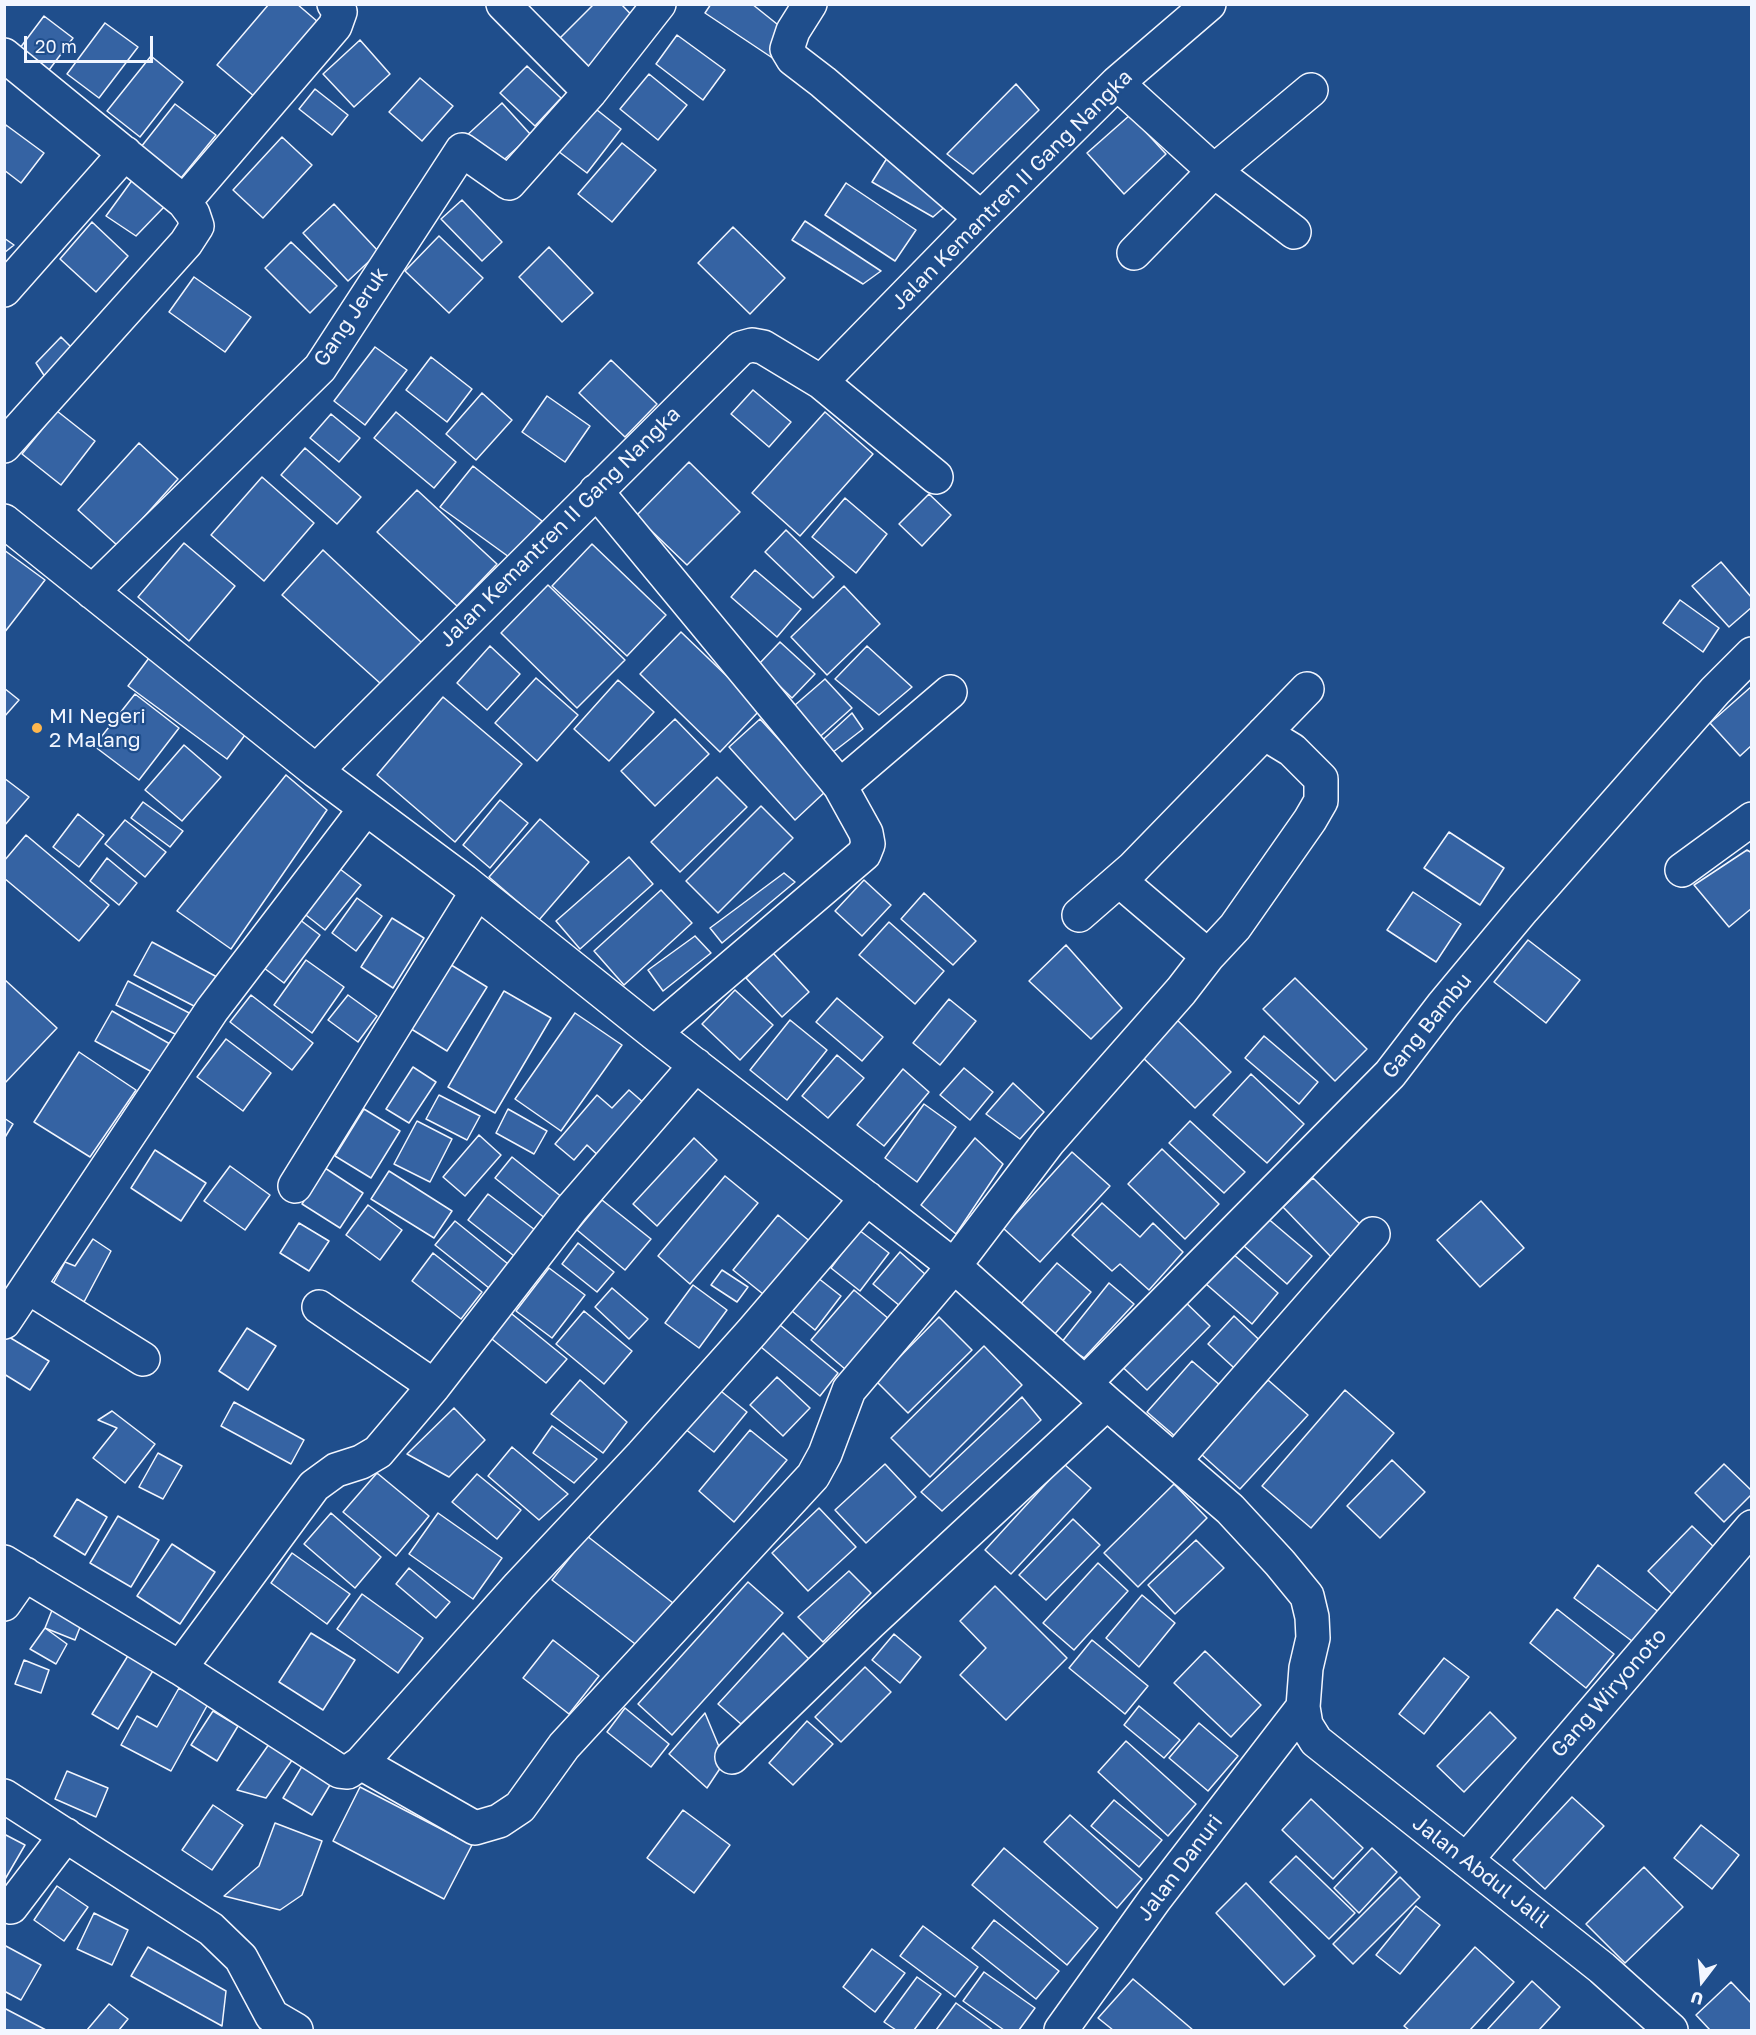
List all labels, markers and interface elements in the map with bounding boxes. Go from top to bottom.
scale bar [27,24,156,62]
text: 20 m [35,35,77,57]
street label: Jalan Kemantren II Gang Nangka [887,65,1137,315]
street label: Gang Jeruk [309,263,393,371]
street label: Jalan Kemantren II Gang Nangka [435,402,685,652]
place label: MI Negeri 2 Malang [49,703,146,753]
marker: MI Negeri 2 Malang [30,721,44,735]
street label: Gang Bambu [1377,968,1477,1084]
street label: Gang Wiryonoto [1546,1623,1672,1763]
street label: Jalan Danuri [1132,1810,1228,1926]
street label: Jalan Abdul Jalil [1407,1811,1555,1933]
north arrow [1672,1951,1732,2011]
text: U [1689,1987,1705,2010]

